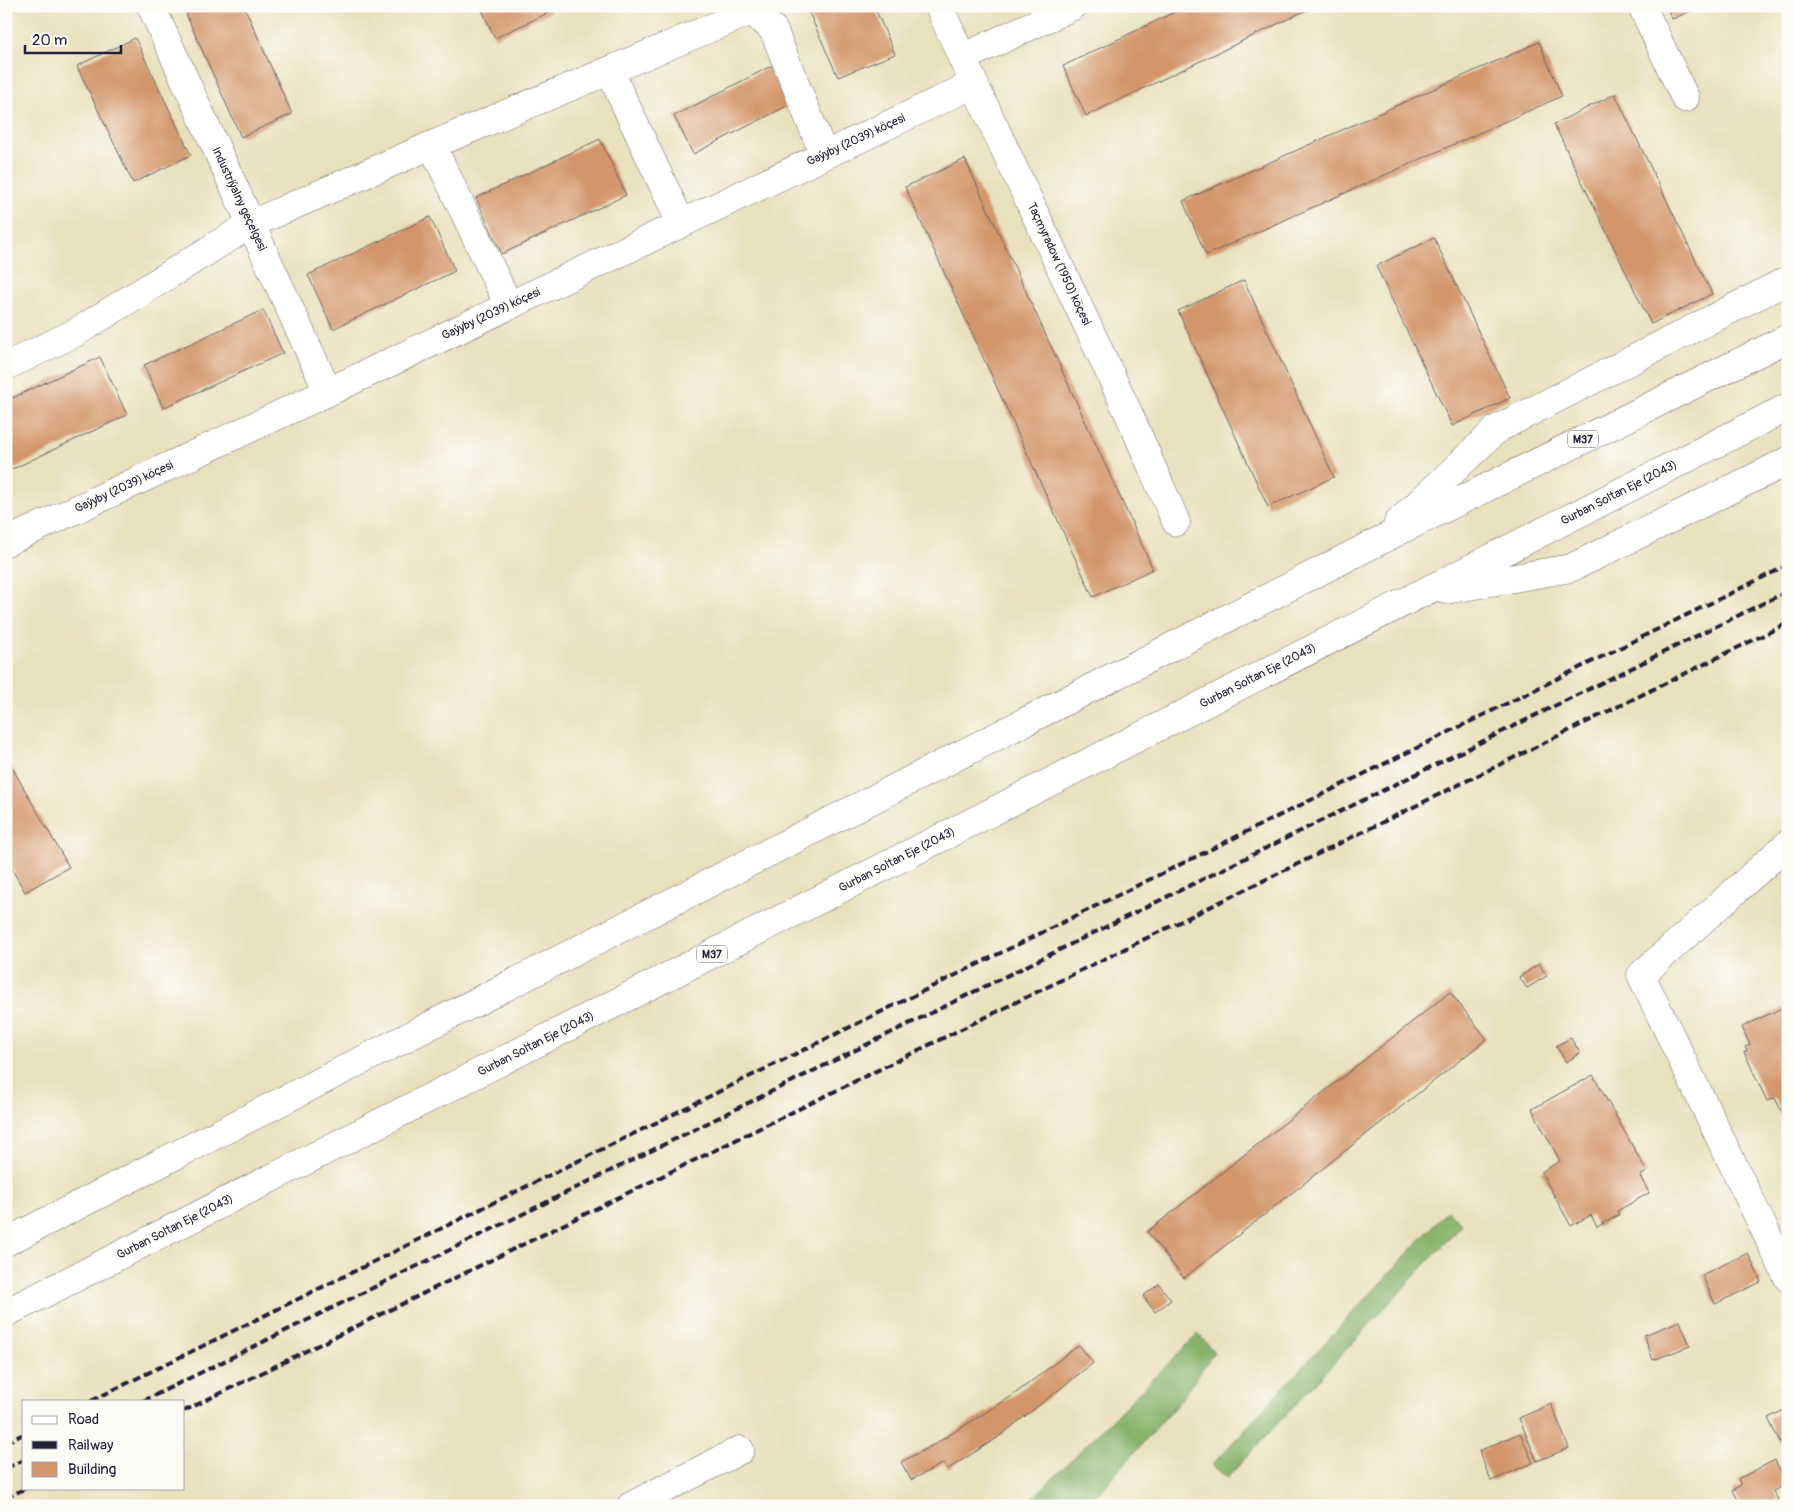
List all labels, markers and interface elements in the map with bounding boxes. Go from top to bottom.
scale bar [25,22,121,54]
text: 20 m [32,31,67,50]
street label: Gaýyby (2039) köçesi [804,111,908,169]
street label: Industriýalny geçelgesi [208,145,270,253]
street label: Taçmyradow (1950) köçesi [1024,200,1094,328]
street label: Gaýyby (2039) köçesi [439,285,543,343]
road number: M37 [1568,430,1598,448]
street label: Gurban Soltan Eje (2043) [1558,457,1680,529]
street label: Gaýyby (2039) köçesi [72,458,176,516]
street label: Gurban Soltan Eje (2043) [1197,640,1319,712]
street label: Gurban Soltan Eje (2043) [836,824,958,896]
road number: M37 [697,946,727,962]
street label: Gurban Soltan Eje (2043) [475,1008,597,1080]
street label: Gurban Soltan Eje (2043) [114,1191,236,1263]
legend [22,1400,185,1490]
text: Road [68,1410,99,1429]
text: Railway [68,1436,114,1455]
text: Building [68,1460,116,1479]

